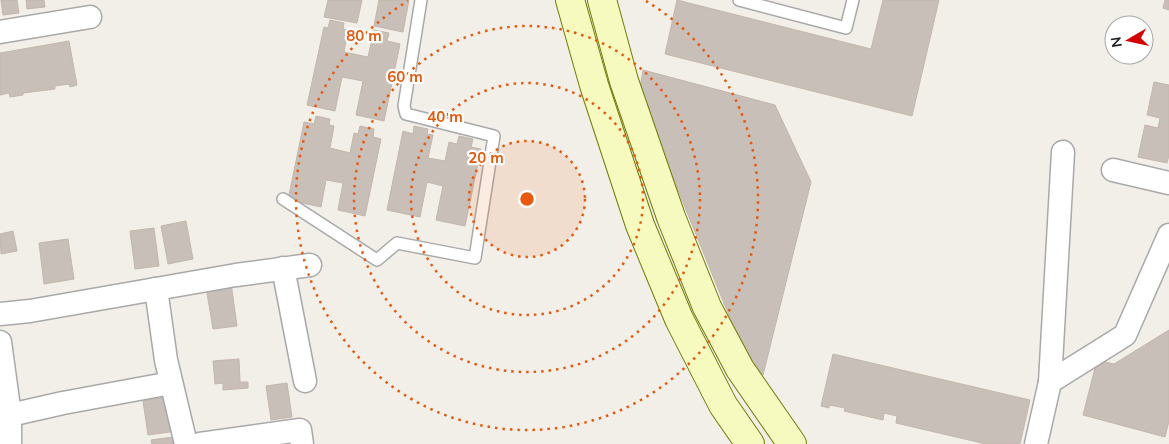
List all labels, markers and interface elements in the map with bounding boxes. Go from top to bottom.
north arrow [1104,15,1154,65]
text: 80 m [346,26,382,45]
text: N [1106,35,1126,49]
text: 60 m [387,67,423,86]
text: 40 m [427,107,463,126]
text: 20 m [468,148,504,167]
centre of rings [518,190,536,208]

